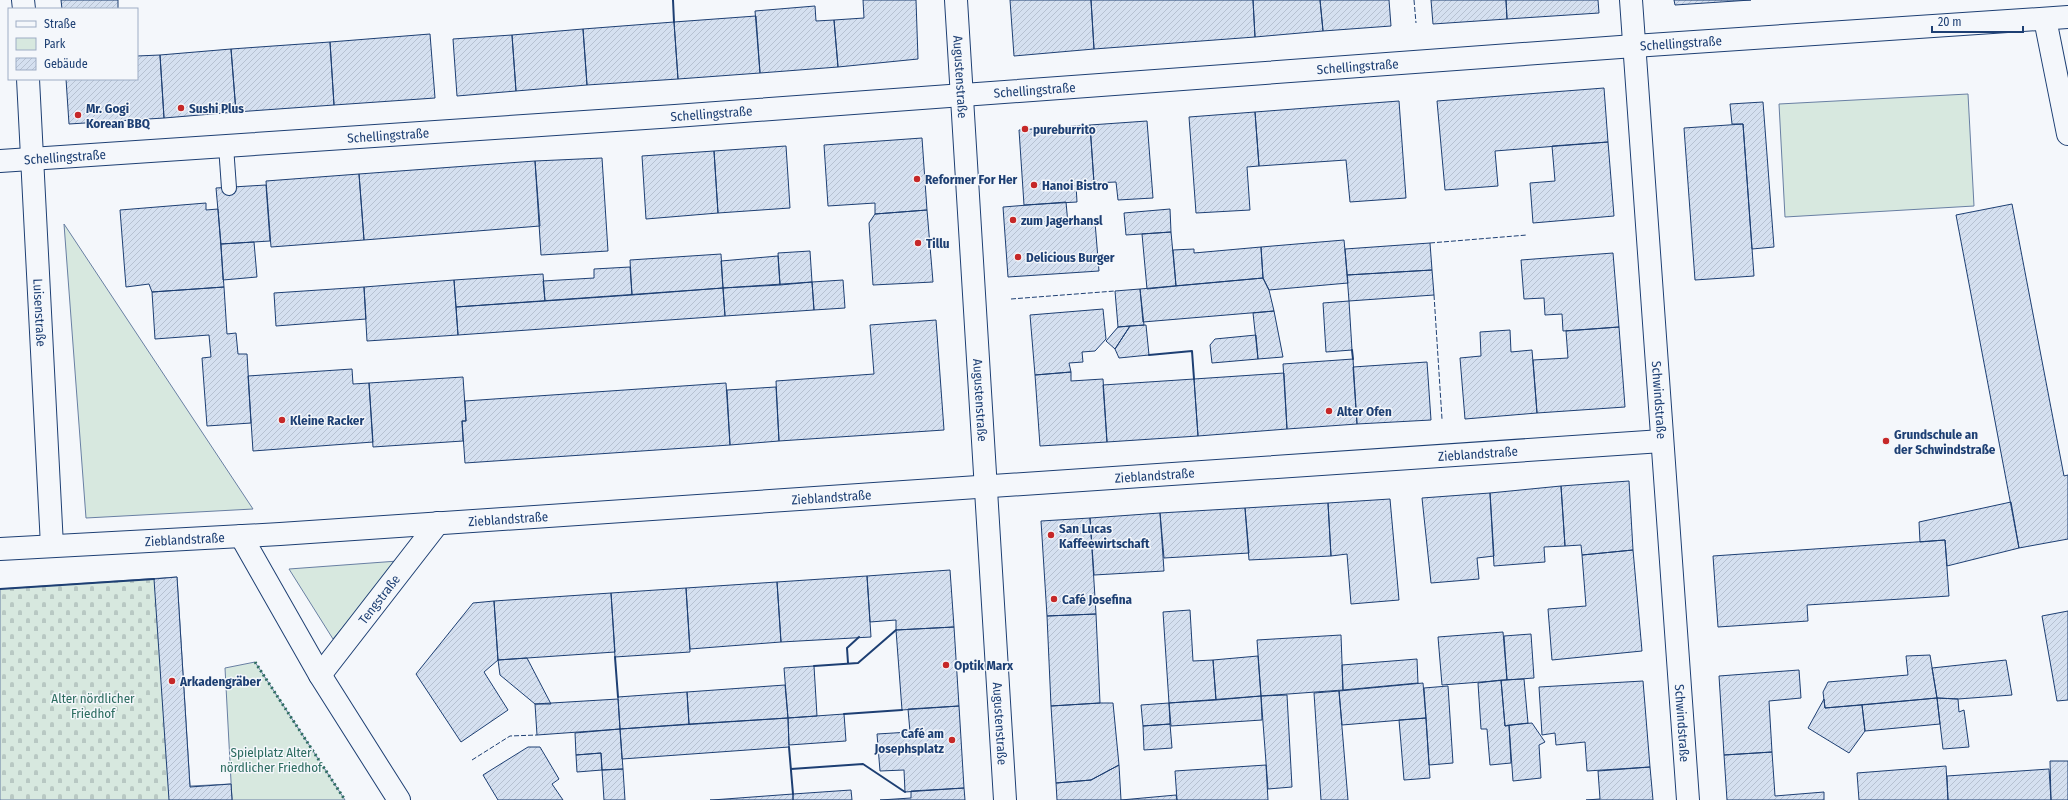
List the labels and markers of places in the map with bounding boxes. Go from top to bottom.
place label: Mr. Gogi Korean BBQ [86,101,151,131]
place label: Sushi Plus [189,101,244,116]
marker: Sushi Plus [176,103,186,113]
marker: Mr. Gogi Korean BBQ [73,110,83,120]
place label: pureburrito [1033,122,1096,137]
marker: pureburrito [1020,124,1030,134]
place label: Reformer For Her [925,172,1018,187]
marker: Reformer For Her [912,174,922,184]
place label: Hanoi Bistro [1042,178,1108,193]
marker: Hanoi Bistro [1029,180,1039,190]
place label: zum Jagerhansl [1021,213,1103,228]
marker: zum Jagerhansl [1008,215,1018,225]
place label: Tillu [926,236,950,251]
marker: Tillu [913,238,923,248]
place label: Delicious Burger [1026,250,1115,265]
marker: Delicious Burger [1013,252,1023,262]
place label: Alter Ofen [1336,404,1392,419]
marker: Alter Ofen [1324,406,1334,416]
place label: Kleine Racker [290,413,364,428]
marker: Kleine Racker [277,415,287,425]
place label: Grundschule an der Schwindstraße [1894,427,1996,457]
marker: Grundschule an der Schwindstraße [1881,436,1891,446]
place label: San Lucas Kaffeewirtschaft [1059,521,1150,551]
marker: San Lucas Kaffeewirtschaft [1046,530,1056,540]
place label: Café Josefina [1062,592,1133,607]
marker: Café Josefina [1049,594,1059,604]
place label: Optik Marx [954,658,1014,673]
marker: Optik Marx [941,660,951,670]
place label: Arkadengräber [179,674,261,689]
marker: Arkadengräber [167,676,177,686]
place label: Café am Josephsplatz [873,726,945,756]
marker: Café am Josephsplatz [947,735,957,745]

